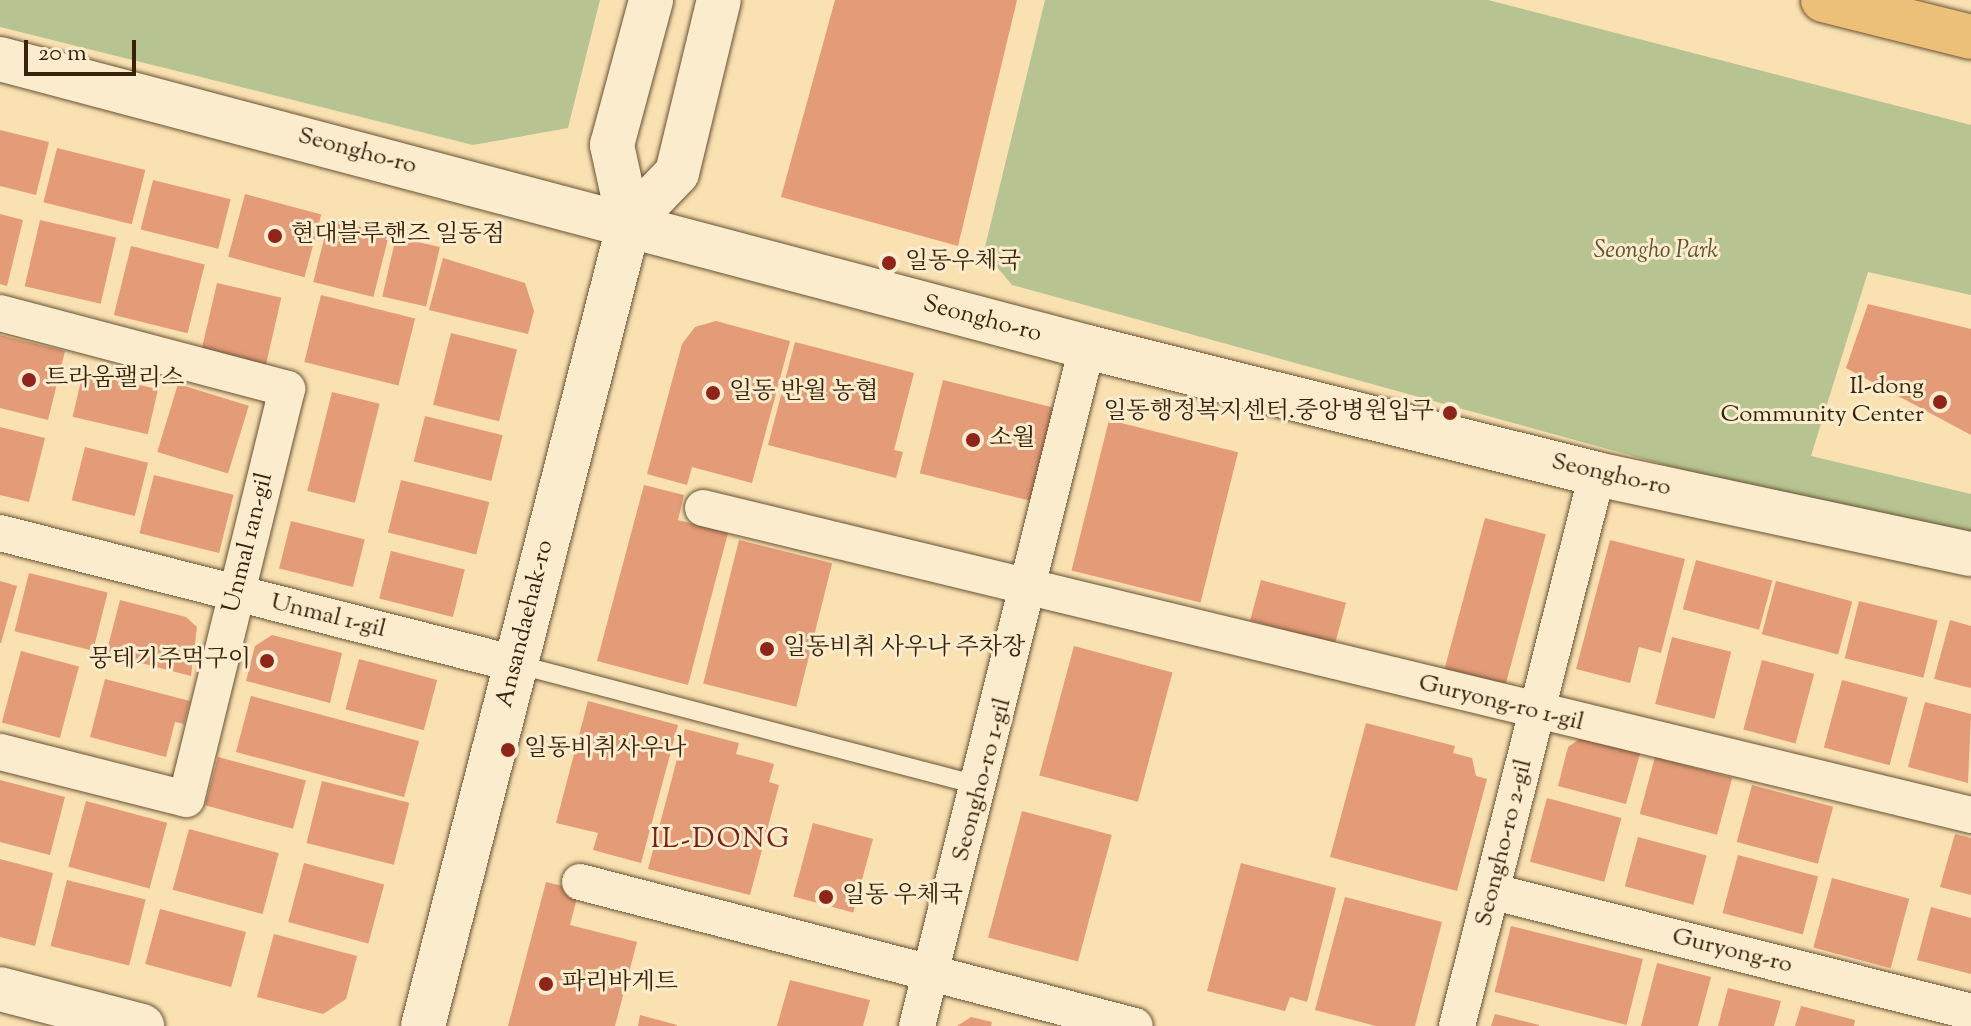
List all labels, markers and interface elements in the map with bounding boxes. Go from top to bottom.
scale bar [28,24,140,74]
text: 20 m [38,37,87,71]
street label: Seongho-ro [295,122,419,182]
place label: 현대블루핸즈 일동점 [291,222,505,250]
marker: 현대블루핸즈 일동점 [266,227,284,245]
park label: Seongho Park [1594,238,1718,266]
place label: 일동우체국 [905,249,1021,277]
marker: 일동우체국 [880,254,898,272]
street label: Seongho-ro [920,290,1044,350]
place label: 트라움팰리스 [45,366,184,394]
marker: 트라움팰리스 [20,371,38,389]
place label: Il-dong Community Center [1721,374,1924,430]
place label: 일동 반월 농협 [729,379,878,407]
marker: 일동 반월 농협 [704,384,722,402]
marker: Il-dong Community Center [1931,393,1949,411]
place label: 일동행정복지센터.중앙병원입구 [1103,399,1434,427]
marker: 일동행정복지센터.중앙병원입구 [1441,404,1459,422]
place label: 소월 [989,426,1035,454]
marker: 소월 [964,431,982,449]
street label: Seongho-ro [1549,448,1673,504]
street label: Unmal 1an-gil [218,470,280,616]
street label: Ansandaehak-ro [491,537,561,711]
street label: Unmal 1-gil [267,589,389,645]
place label: 일동비취 사우나 주차장 [783,635,1025,663]
marker: 일동비취 사우나 주차장 [758,640,776,658]
place label: 뭉테기주먹구이 [89,647,251,675]
marker: 뭉테기주먹구이 [258,652,276,670]
street label: Guryong-ro 1-gil [1415,670,1587,738]
street label: Seongho-ro 1-gil [947,695,1019,865]
place label: 일동비취사우나 [524,736,686,764]
marker: 일동비취사우나 [499,741,517,759]
street label: Seongho-ro 2-gil [1470,756,1540,930]
district label: IL-DONG [651,823,791,857]
place label: 일동 우체국 [842,883,963,911]
marker: 일동 우체국 [817,888,835,906]
street label: Guryong-ro [1669,923,1795,981]
place label: 파리바게트 [562,970,678,998]
marker: 파리바게트 [537,975,555,993]

